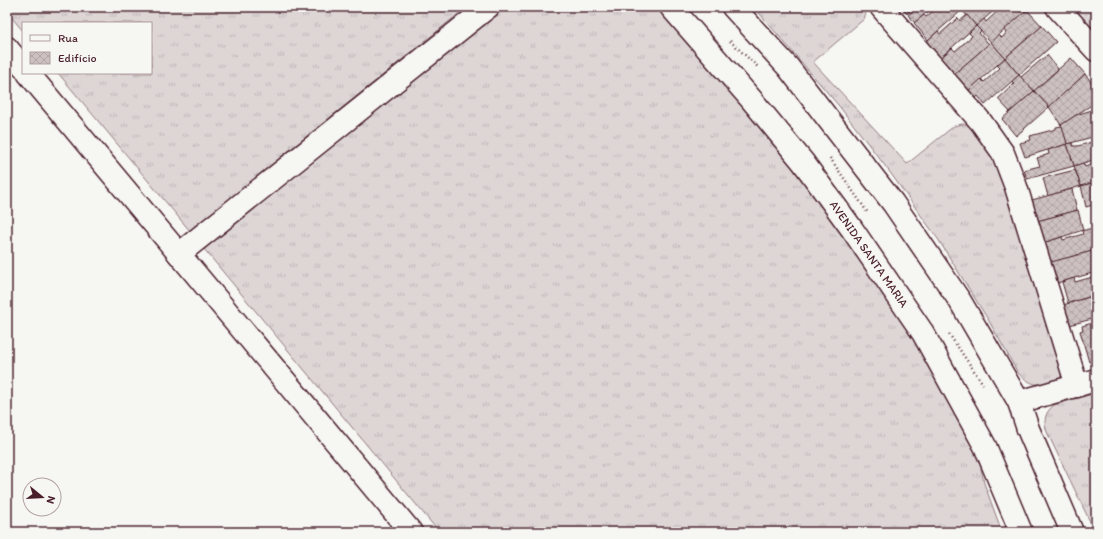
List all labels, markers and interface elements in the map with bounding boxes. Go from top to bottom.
legend [22,22,152,74]
text: Rua [58,31,78,45]
text: Edifício [58,51,97,65]
street label: AVENIDA SANTA MARIA [827,198,911,310]
north arrow [22,477,62,517]
text: N [44,494,58,505]

